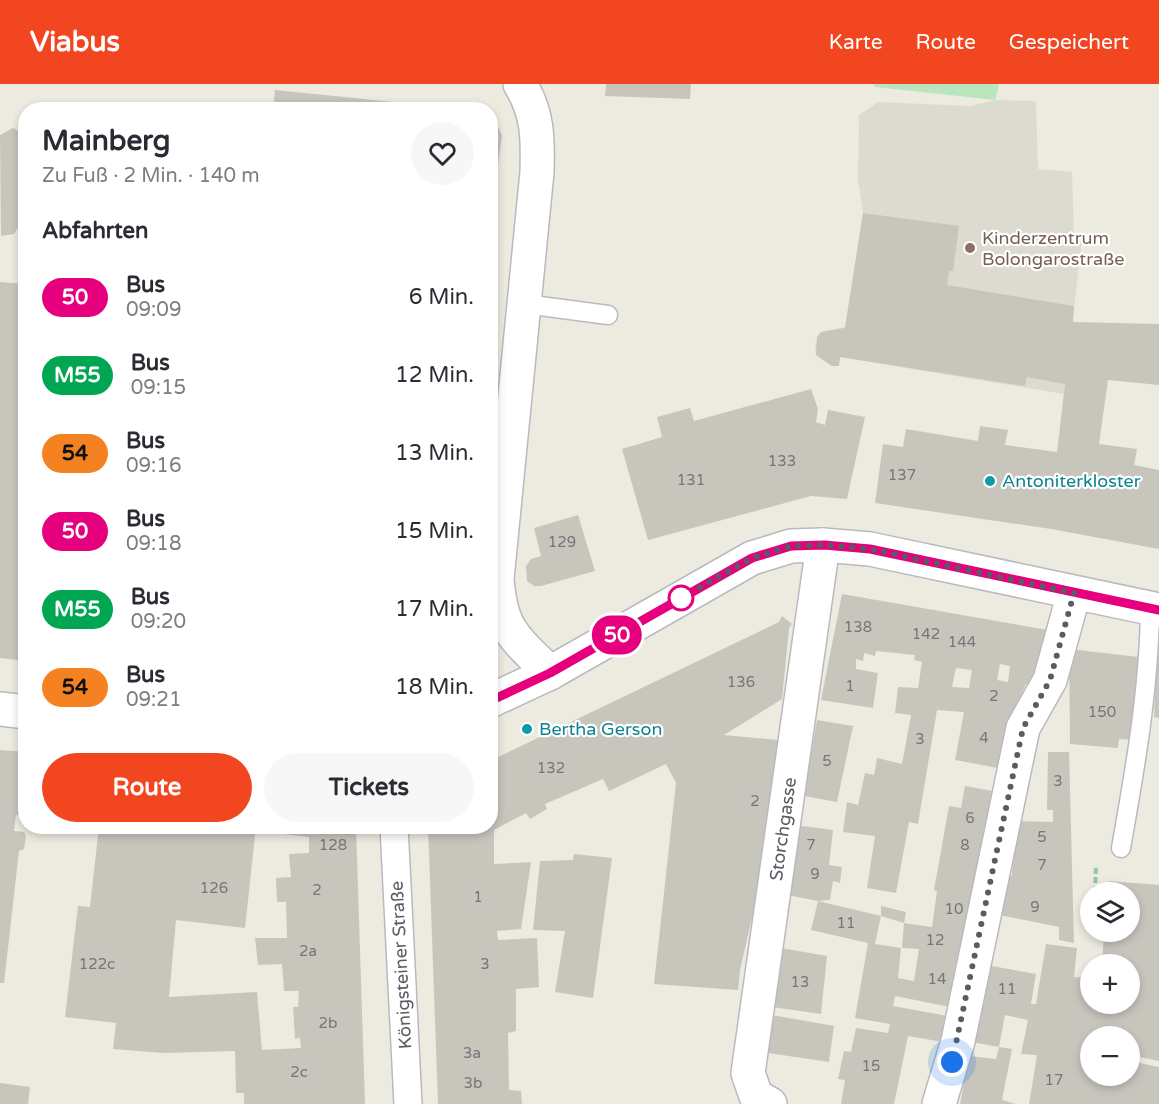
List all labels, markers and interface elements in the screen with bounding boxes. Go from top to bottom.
text: Viabus [30,25,120,59]
text: Karte [829,30,883,55]
text: Route [916,30,976,55]
text: Gespeichert [1009,30,1129,55]
button: heart [411,122,474,185]
text: Mainberg [42,124,170,158]
text: Zu Fuß · 2 Min. · 140 m [42,164,260,188]
text: Abfahrten [42,218,148,244]
place label: Kinderzentrum Bolongarostraße [982,227,1124,270]
marker: Kinderzentrum Bolongarostraße [963,241,977,255]
text: Bus [126,272,165,298]
text: 6 Min. [409,284,474,310]
text: 50 [62,285,88,310]
text: 09:09 [126,298,181,322]
text: Bus [131,350,170,376]
text: 12 Min. [395,362,474,388]
text: M55 [54,363,101,388]
text: 09:15 [131,376,186,400]
text: Bus [126,428,165,454]
text: 13 Min. [395,440,474,466]
text: 54 [62,441,88,466]
house number: 133 [768,452,796,470]
text: 09:16 [126,454,181,478]
house number: 137 [888,466,916,484]
place label: Antoniterkloster [1002,470,1141,492]
house number: 131 [677,471,705,489]
marker: Antoniterkloster [983,474,997,488]
text: Bus [126,506,165,532]
text: 15 Min. [395,518,474,544]
text: 50 [62,519,88,544]
text: 09:18 [126,532,181,556]
house number: 129 [548,533,576,551]
text: Bus [131,584,170,610]
unlabelled marker [668,585,694,611]
text: 17 Min. [395,596,474,622]
text: M55 [54,597,101,622]
text: 09:20 [131,610,186,634]
line badge: 50 [590,616,644,654]
house number: 138 [844,618,872,636]
text: 50 [604,623,630,648]
house number: 142 [912,625,940,643]
house number: 144 [948,633,976,651]
text: Bus [126,662,165,688]
house number: 136 [727,673,755,691]
text: 18 Min. [395,674,474,700]
text: 54 [62,675,88,700]
house number: 1 [845,677,855,695]
house number: 2 [989,687,999,705]
text: 09:21 [126,688,181,712]
house number: 150 [1088,703,1116,721]
place label: Bertha Gerson [539,718,662,740]
marker: Bertha Gerson [520,722,534,736]
house number: 4 [979,729,989,747]
house number: 3 [915,730,925,748]
house number: 5 [822,752,832,770]
button: Route [42,753,252,822]
button: Tickets [264,753,474,822]
house number: 132 [537,759,565,777]
house number: 3 [1053,772,1063,790]
street label: Storchgasse [765,776,801,882]
house number: 2 [750,792,760,810]
house number: 6 [965,809,975,827]
house number: 5 [1037,828,1047,846]
house number: 128 [319,836,347,854]
house number: 7 [806,836,816,854]
house number: 8 [960,836,970,854]
house number: 7 [1037,856,1047,874]
house number: 9 [810,865,820,883]
house number: 126 [200,879,228,897]
street label: Königsteiner Straße [386,880,416,1050]
house number: 2 [312,881,322,899]
map controls [1080,882,1140,1086]
button: layers [1080,882,1140,942]
house number: 1 [473,888,483,906]
house number: 9 [1030,898,1040,916]
house number: 10 [945,900,963,918]
house number: 11 [837,914,855,932]
house number: 12 [926,931,944,949]
house number: 2a [299,942,317,960]
button: + [1080,954,1140,1014]
house number: 122c [79,955,115,973]
house number: 3 [480,955,490,973]
house number: 14 [928,970,946,988]
house number: 13 [791,973,809,991]
house number: 11 [998,980,1016,998]
house number: 2b [319,1014,337,1032]
button: − [1080,1026,1140,1086]
house number: 3a [463,1044,481,1062]
your location [937,1047,967,1077]
house number: 15 [862,1057,880,1075]
house number: 2c [290,1063,308,1081]
house number: 17 [1045,1071,1063,1089]
house number: 3b [464,1074,482,1092]

